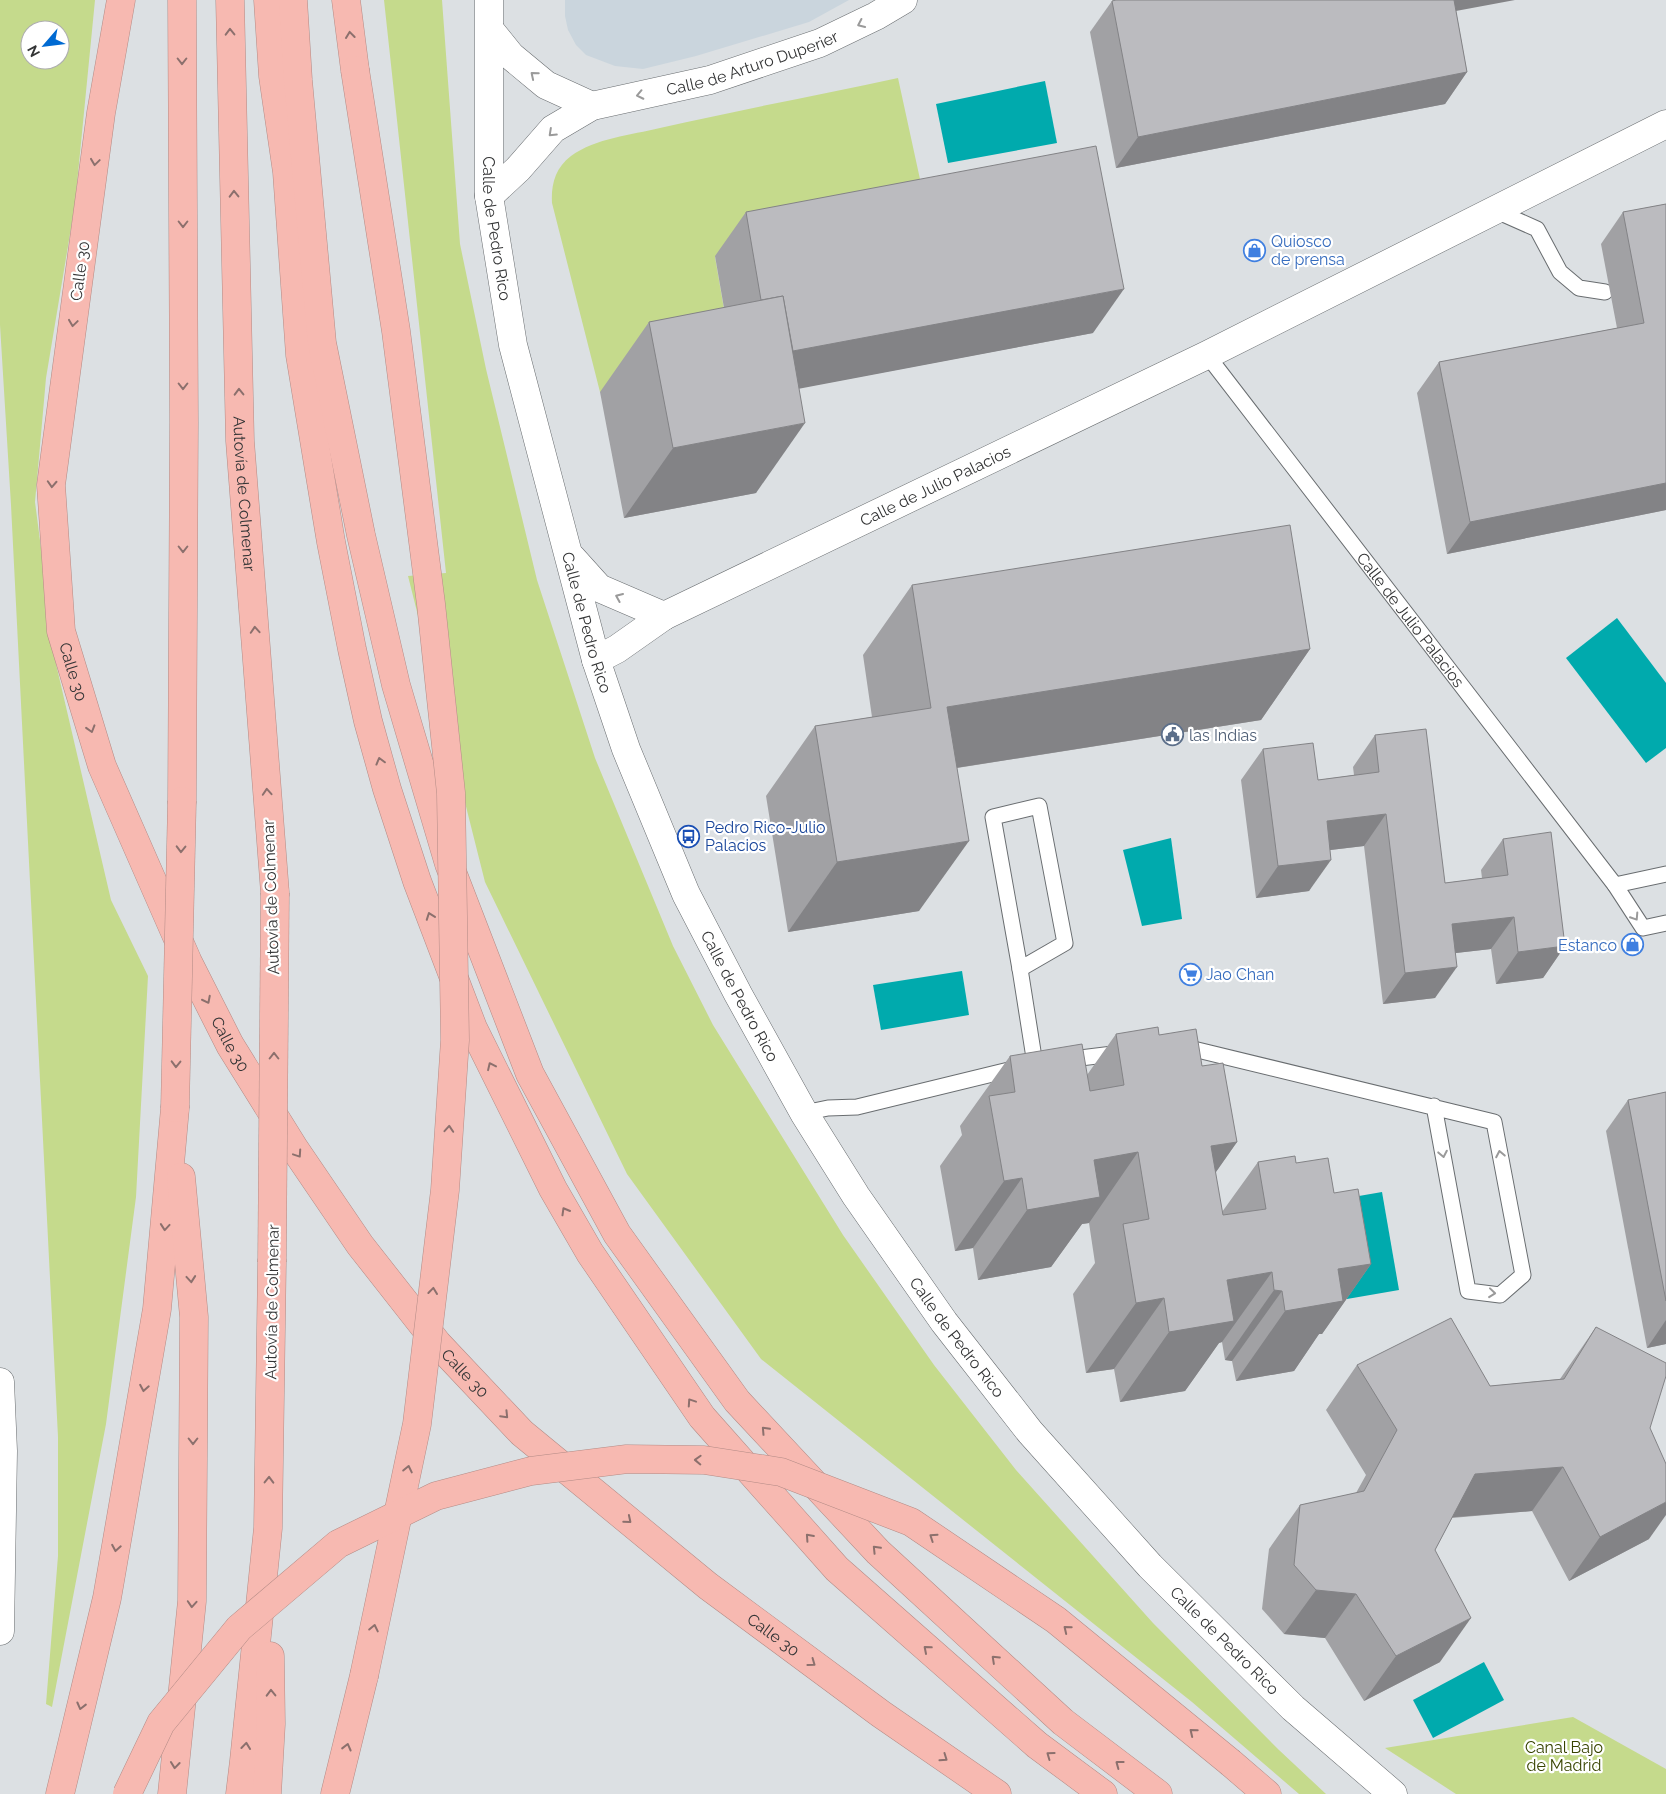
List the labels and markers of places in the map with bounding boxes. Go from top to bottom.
place label: Quiosco de prensa [1271,232,1345,269]
shop icon: Quiosco de prensa [1243,238,1267,262]
public building icon: las Indias [1161,723,1185,747]
place label: las Indias [1189,726,1257,745]
place label: Pedro Rico-Julio Palacios [705,818,826,855]
bus stop icon: Pedro Rico-Julio Palacios [677,824,701,848]
shop icon: Estanco [1621,933,1645,957]
place label: Estanco [1558,936,1617,955]
supermarket icon: Jao Chan [1178,962,1202,986]
place label: Jao Chan [1206,965,1274,984]

